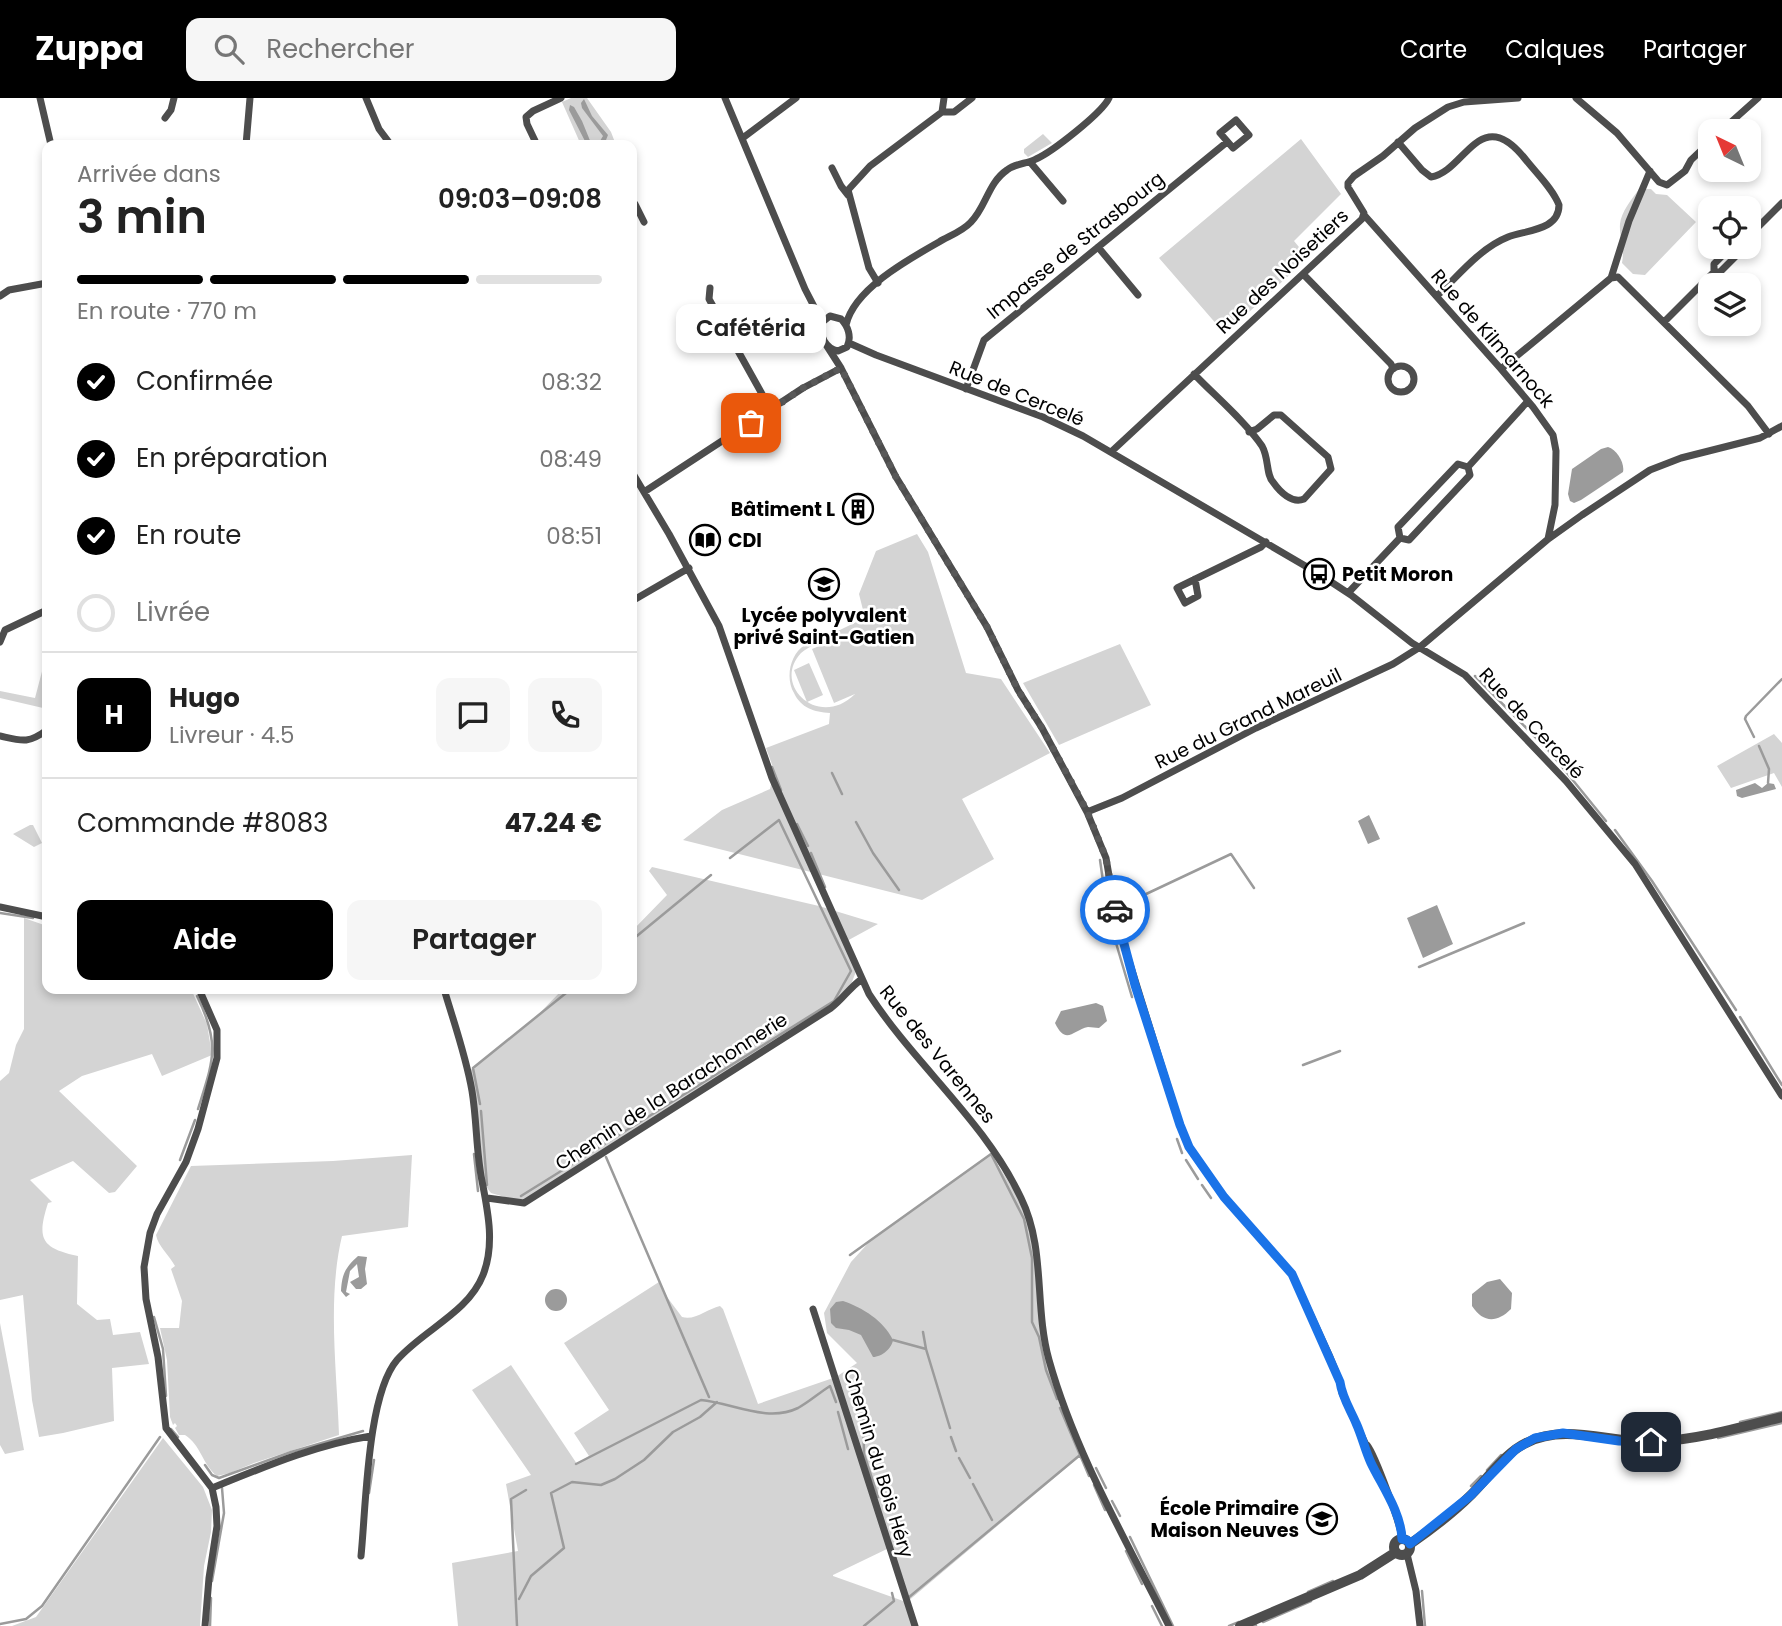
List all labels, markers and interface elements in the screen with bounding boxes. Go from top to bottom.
search box [186,18,676,81]
text: Zuppa [35,25,144,72]
icon: search [210,30,248,68]
text: Rechercher [266,31,415,67]
text: Carte [1400,33,1467,66]
text: Calques [1505,33,1605,66]
text: Partager [1643,33,1747,66]
north arrow [1698,119,1760,182]
map controls [1698,119,1761,336]
text: Arrivée dans [77,158,221,190]
street label: Impasse de Strasbourg [981,165,1170,326]
text: 09:03–09:08 [438,181,602,217]
text: 3 min [77,185,207,249]
button: locate [1698,196,1761,259]
street label: Rue des Noisetiers [1210,203,1355,340]
street label: Rue de Kilmarnock [1425,263,1561,414]
button: layers [1698,273,1761,336]
text: En route · 770 m [77,295,257,327]
callout: Cafétéria [676,304,826,353]
text: Cafétéria [696,312,806,344]
street label: Rue de Cercelé [945,354,1088,433]
icon: check [77,363,115,401]
text: Confirmée [136,363,273,399]
text: 08:32 [541,366,602,398]
pin [721,393,781,453]
icon: bag [732,404,770,442]
icon: check [77,440,115,478]
text: En préparation [136,440,328,476]
text: 08:49 [539,443,602,475]
building icon: Bâtiment L [841,492,875,526]
place label: Bâtiment L [731,496,835,523]
icon: check [77,517,115,555]
text: En route [136,517,241,553]
text: 08:51 [546,520,602,552]
library icon: CDI [688,523,722,557]
place label: CDI [728,527,762,554]
bus stop icon: Petit Moron [1302,557,1336,591]
place label: Petit Moron [1342,561,1453,588]
school or university icon: Lycée polyvalent privé Saint-Gatien [807,567,841,601]
text: Livrée [136,594,210,630]
place label: Lycée polyvalent privé Saint-Gatien [733,602,915,651]
street label: Rue du Grand Mareuil [1150,661,1346,776]
street label: Rue de Cercelé [1473,662,1590,785]
button: chat [436,678,510,752]
button: phone [528,678,602,752]
text: Hugo [169,680,240,716]
text: H [104,697,124,733]
text: Livreur · 4.5 [169,719,295,751]
text: Commande #8083 [77,805,328,841]
text: 47.24 € [504,805,602,841]
courier [1080,875,1150,945]
icon: car [1096,891,1134,929]
button: Aide [77,900,333,980]
button: Partager [347,900,602,980]
street label: Rue des Varennes [873,979,1002,1129]
street label: Chemin de la Barachonnerie [550,1006,793,1177]
street label: Chemin du Bois Héry [837,1365,920,1561]
pin [1621,1412,1681,1472]
icon: home [1632,1423,1670,1461]
place label: École Primaire Maison Neuves [1151,1495,1299,1544]
school or university icon: École Primaire Maison Neuves [1305,1502,1339,1536]

